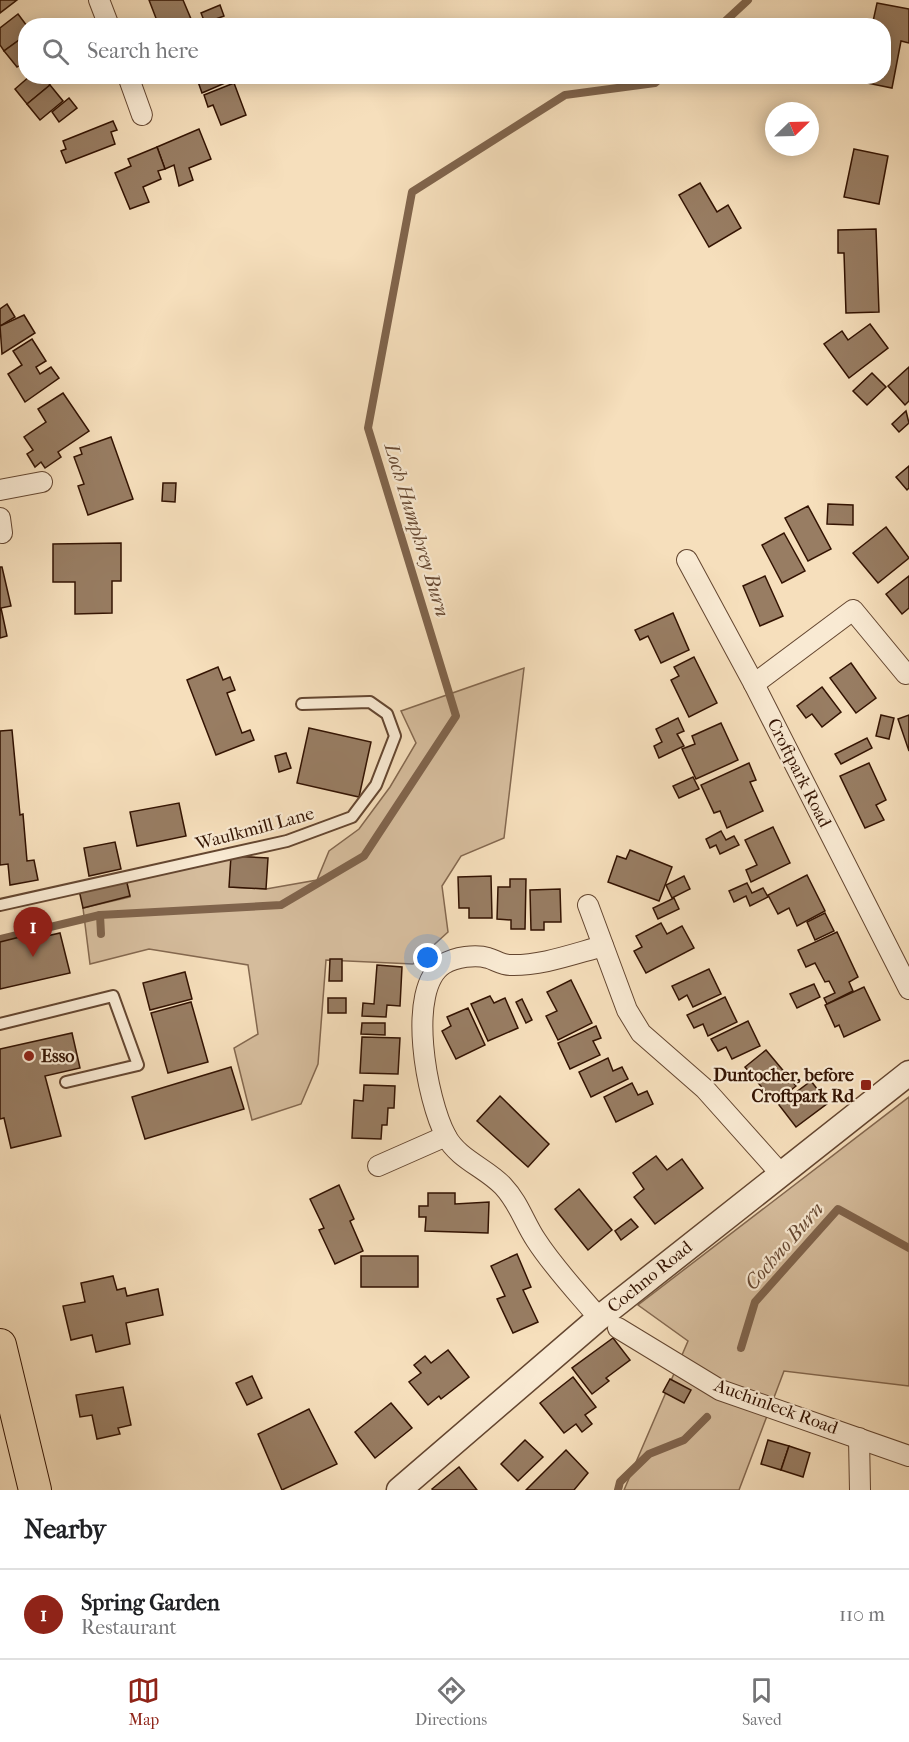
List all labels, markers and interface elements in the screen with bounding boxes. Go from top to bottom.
search box [18,18,891,84]
icon: search [39,35,72,68]
text: Search here [87,38,199,64]
north arrow [765,102,819,156]
water label: Loch Humphrey Burn [379,439,454,620]
street label: Croftpark Road [762,715,836,831]
street label: Waulkmill Lane [193,803,317,855]
pin: 1 [14,908,52,957]
your location [413,943,442,972]
place label: Esso [41,1046,74,1067]
marker: Esso [22,1049,36,1063]
place label: Duntocher, before Croftpark Rd [713,1065,855,1107]
marker: Duntocher, before Croftpark Rd [859,1078,873,1092]
water label: Cochno Burn [740,1198,828,1294]
street label: Cochno Road [604,1236,697,1317]
street label: Auchinleck Road [710,1375,841,1439]
text: Nearby [24,1514,106,1545]
text: Spring Garden [81,1590,220,1616]
text: 1 [40,1603,47,1626]
text: 110 m [839,1603,885,1626]
text: Restaurant [81,1616,177,1639]
tab: Map [127,1674,160,1729]
tab: Directions [415,1674,487,1729]
tab: Saved [742,1674,782,1729]

